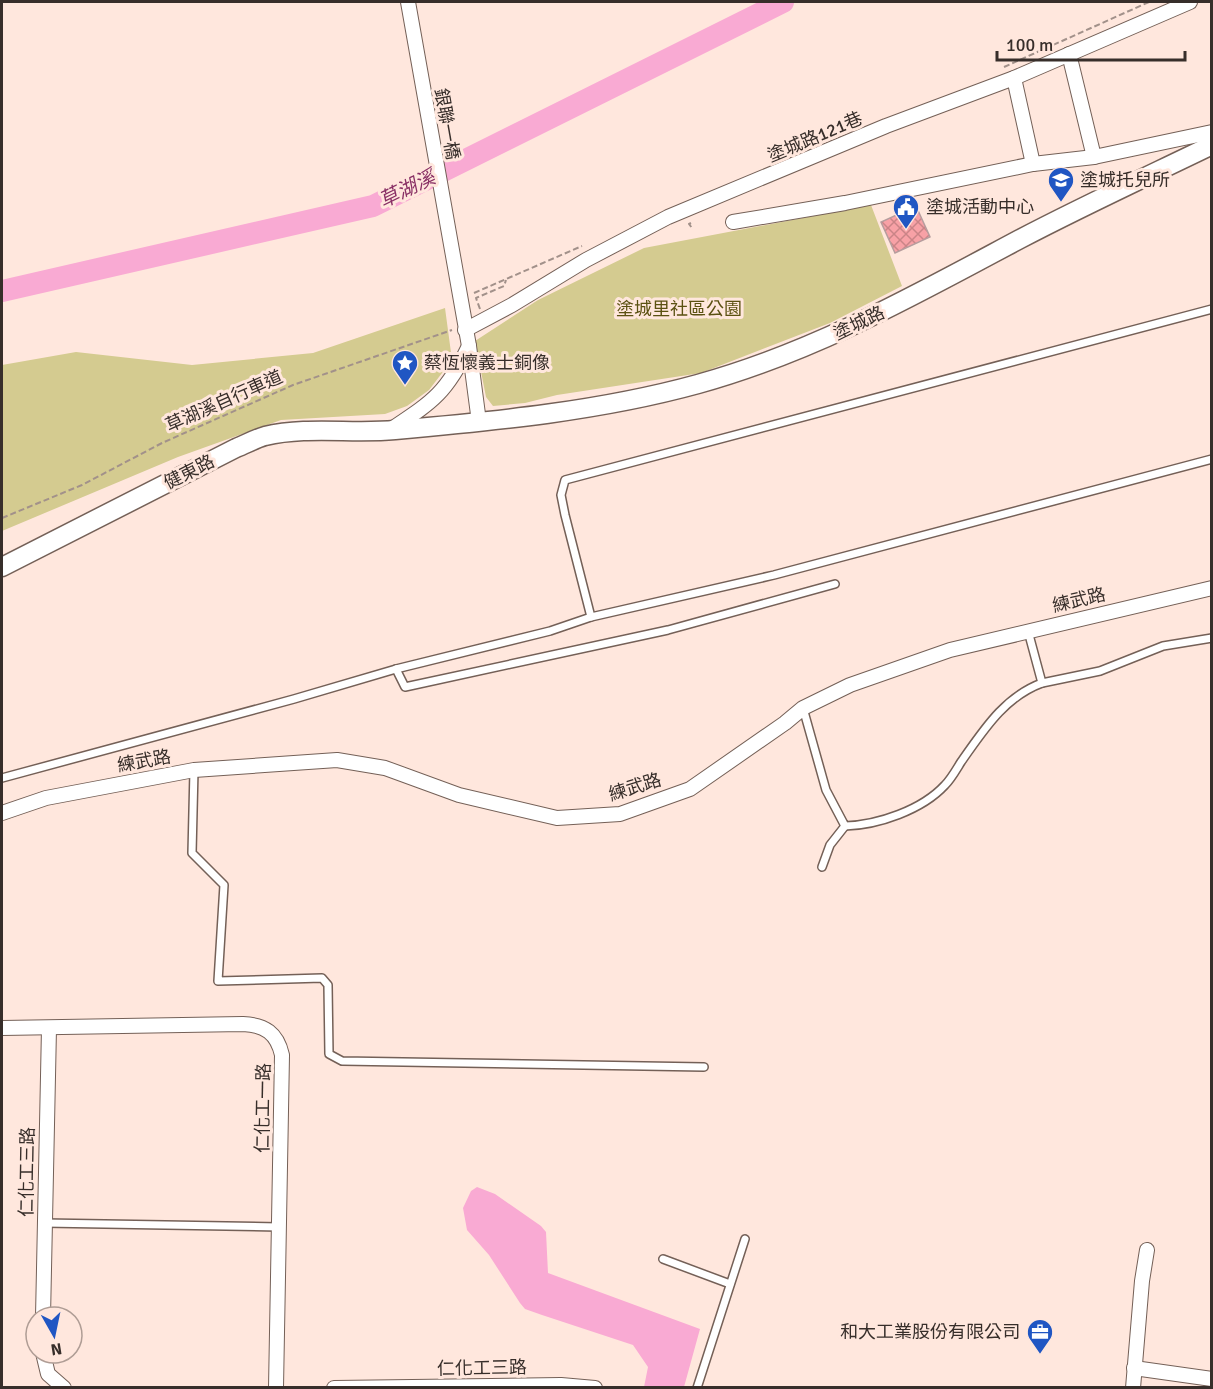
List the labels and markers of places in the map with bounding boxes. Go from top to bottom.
school or university icon: 塗城托兒所 [1046,165,1076,203]
place label: 塗城托兒所 [1080,169,1170,191]
public building icon: 塗城活動中心 [891,192,921,230]
place label: 塗城活動中心 [926,196,1034,218]
place icon: 蔡恆懷義士銅像 [390,348,420,386]
place label: 蔡恆懷義士銅像 [424,352,550,374]
office icon: 和大工業股份有限公司 [1025,1317,1055,1355]
place label: 和大工業股份有限公司 [840,1321,1020,1343]

